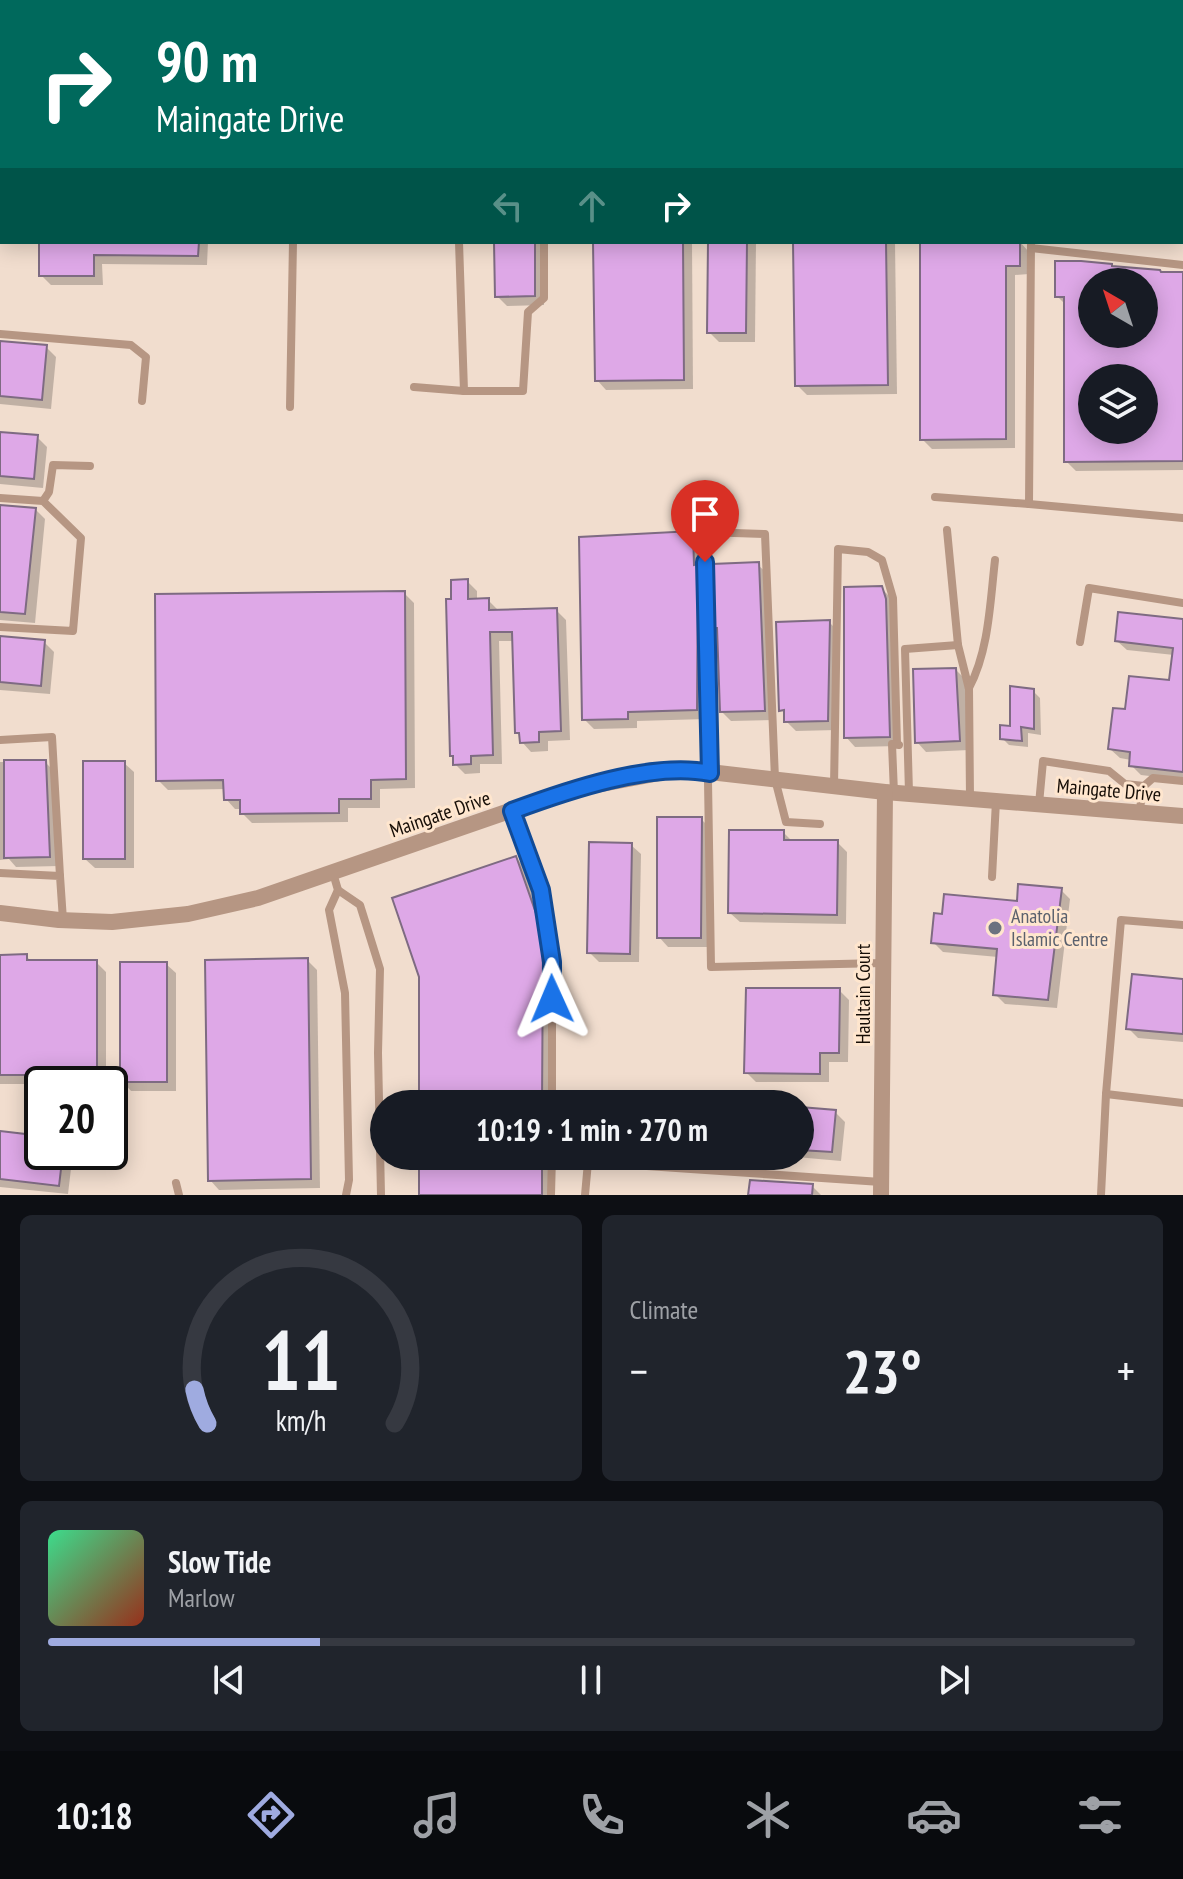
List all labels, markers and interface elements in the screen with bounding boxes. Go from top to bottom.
text: 90 m [156,25,258,97]
icon: right [24,32,128,136]
text: Maingate Drive [156,95,344,142]
icon: left [486,184,530,228]
icon: ahead [570,184,614,228]
icon: right [654,184,698,228]
north arrow [1078,268,1158,348]
map controls [1078,268,1158,444]
button: layers [1078,364,1158,444]
pin [671,480,739,562]
icon: arrive [683,492,727,536]
street label: Maingate Drive [1056,772,1162,808]
street label: Maingate Drive [386,785,494,843]
place label: Anatolia Islamic Centre [1011,903,1108,952]
marker: Anatolia Islamic Centre [986,919,1004,937]
street label: Haultain Court [850,943,876,1044]
position arrow [510,957,594,1041]
speed limit sign: 20 [24,1066,128,1170]
text: 10:19 · 1 min · 270 m [476,1110,708,1149]
text: Climate [630,1293,698,1326]
text: 11 [261,1305,341,1413]
text: 23° [843,1332,922,1410]
text: − [630,1342,648,1399]
text: + [1117,1342,1135,1399]
text: km/h [275,1402,326,1439]
text: Slow Tide [168,1542,271,1581]
text: Marlow [168,1581,234,1614]
icon: previous [207,1658,251,1702]
icon: pause [569,1658,613,1702]
icon: next [932,1658,976,1702]
icon: directions [243,1787,299,1843]
icon: music [409,1787,465,1843]
icon: phone [574,1787,630,1843]
icon: climate [740,1787,796,1843]
icon: car [906,1787,962,1843]
icon: filters [1072,1787,1128,1843]
text: 10:18 [55,1792,133,1839]

